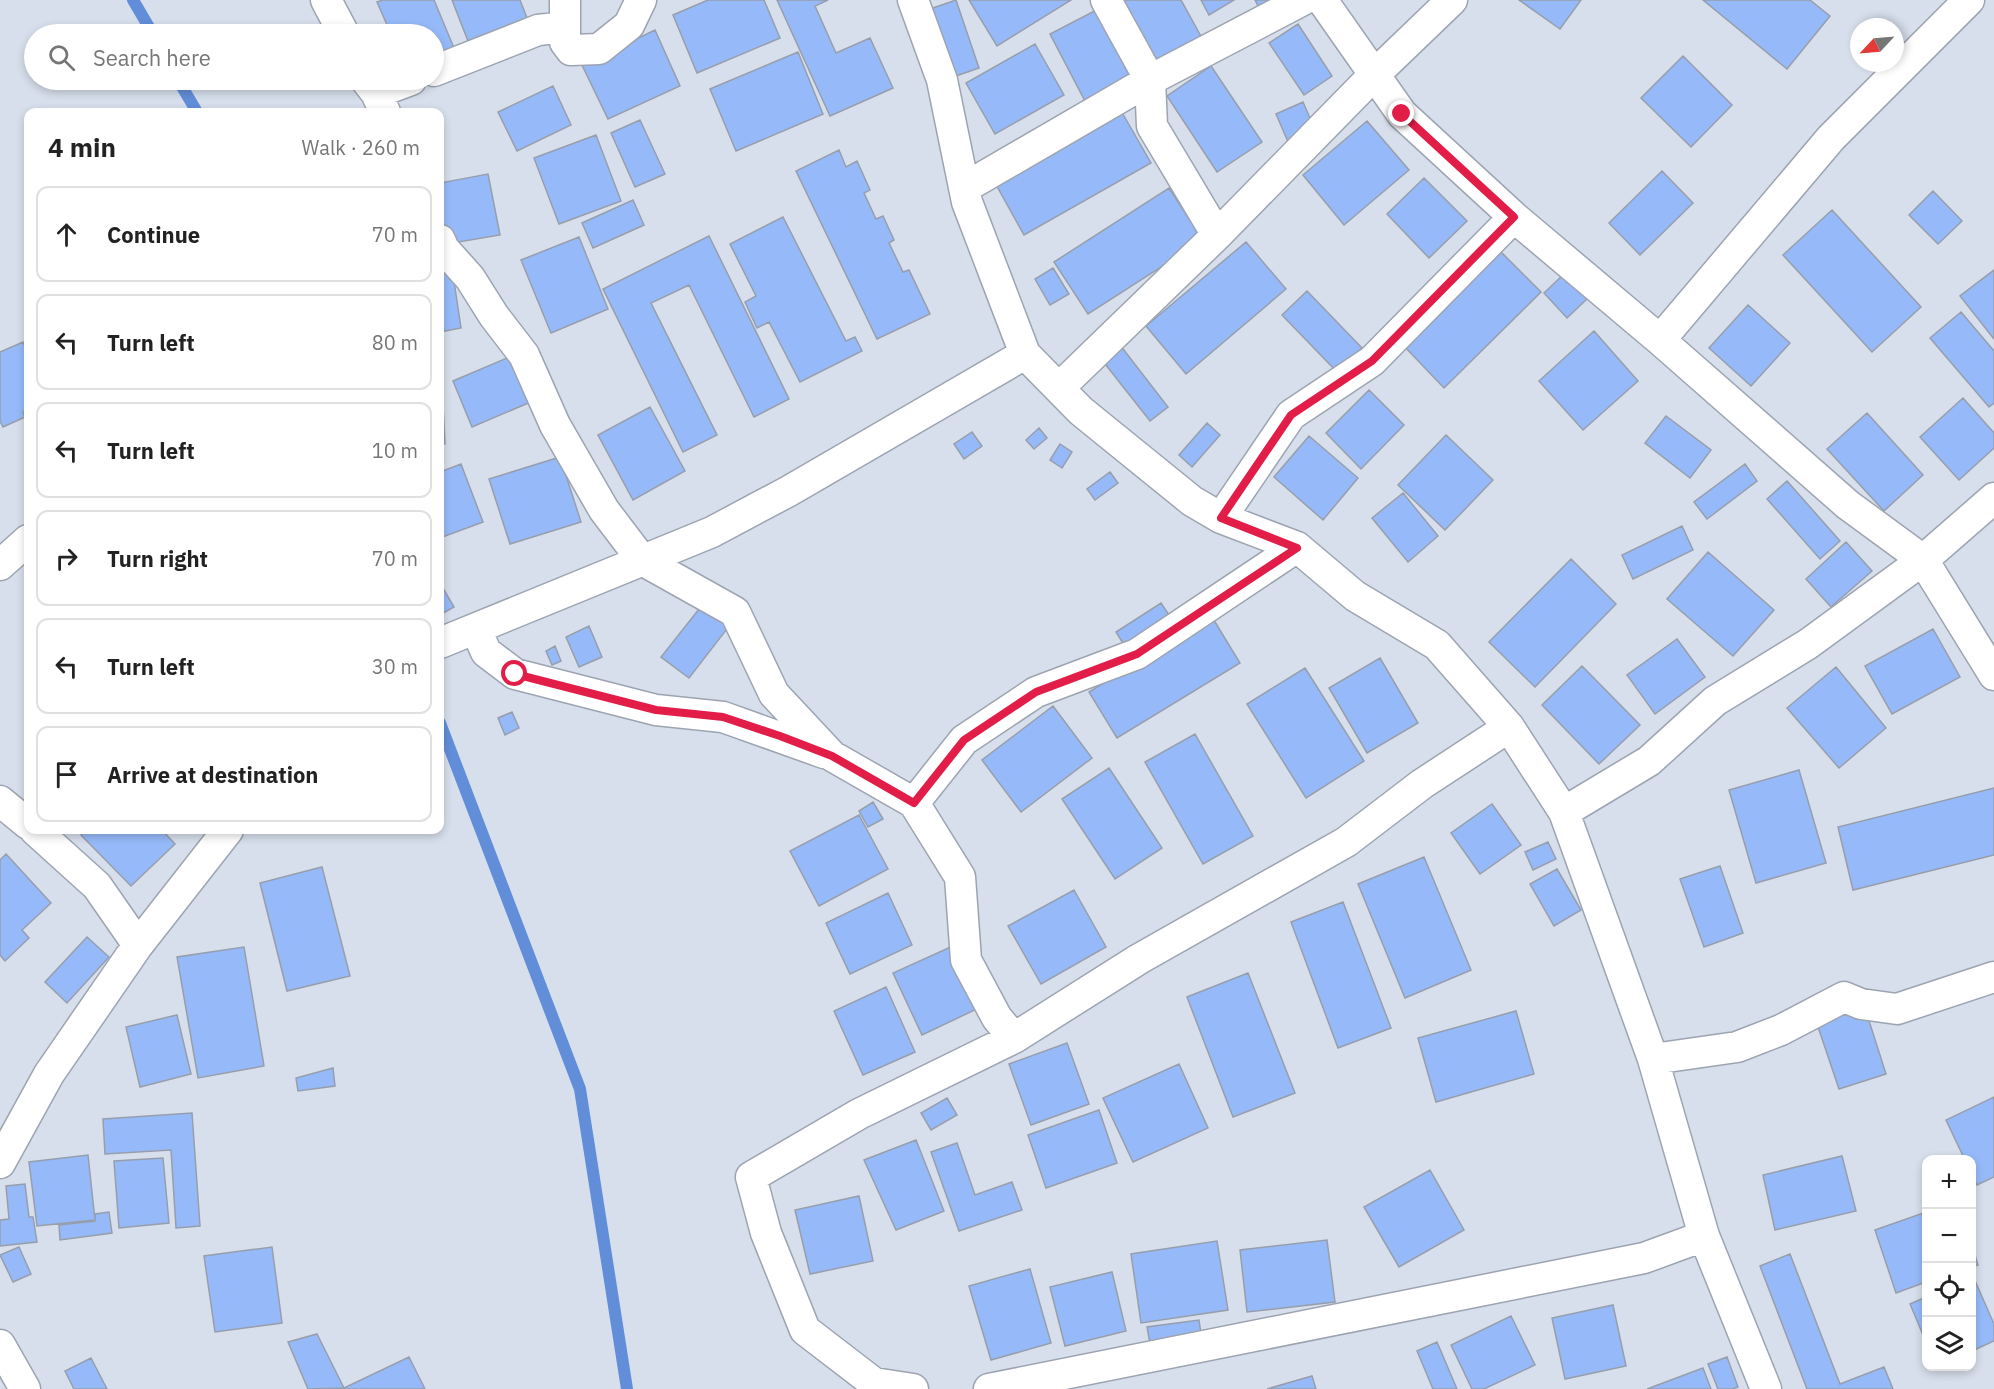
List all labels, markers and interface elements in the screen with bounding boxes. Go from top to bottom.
north arrow [1850,18,1904,72]
search box [24,24,444,90]
icon: search [45,41,78,74]
text: Search here [93,43,211,72]
route end [1388,100,1414,126]
text: 4 min [48,130,116,164]
text: Walk · 260 m [302,134,420,161]
icon: ahead [50,218,83,251]
text: Continue [107,220,200,249]
text: 70 m [372,221,418,248]
icon: left [50,326,83,359]
text: Turn left [107,328,195,357]
text: 80 m [372,329,418,356]
icon: left [50,434,83,467]
text: Turn left [107,436,195,465]
text: 10 m [372,437,418,464]
icon: right [50,542,83,575]
text: Turn right [107,544,208,573]
text: 70 m [372,545,418,572]
icon: left [50,650,83,683]
text: Turn left [107,652,195,681]
text: 30 m [372,653,418,680]
route start [501,660,527,686]
icon: arrive [50,758,83,791]
text: Arrive at destination [107,760,318,789]
map controls [1922,1155,1976,1371]
button: + [1922,1155,1976,1209]
button: − [1922,1209,1976,1263]
button: locate [1922,1263,1976,1317]
button: layers [1922,1317,1976,1371]

